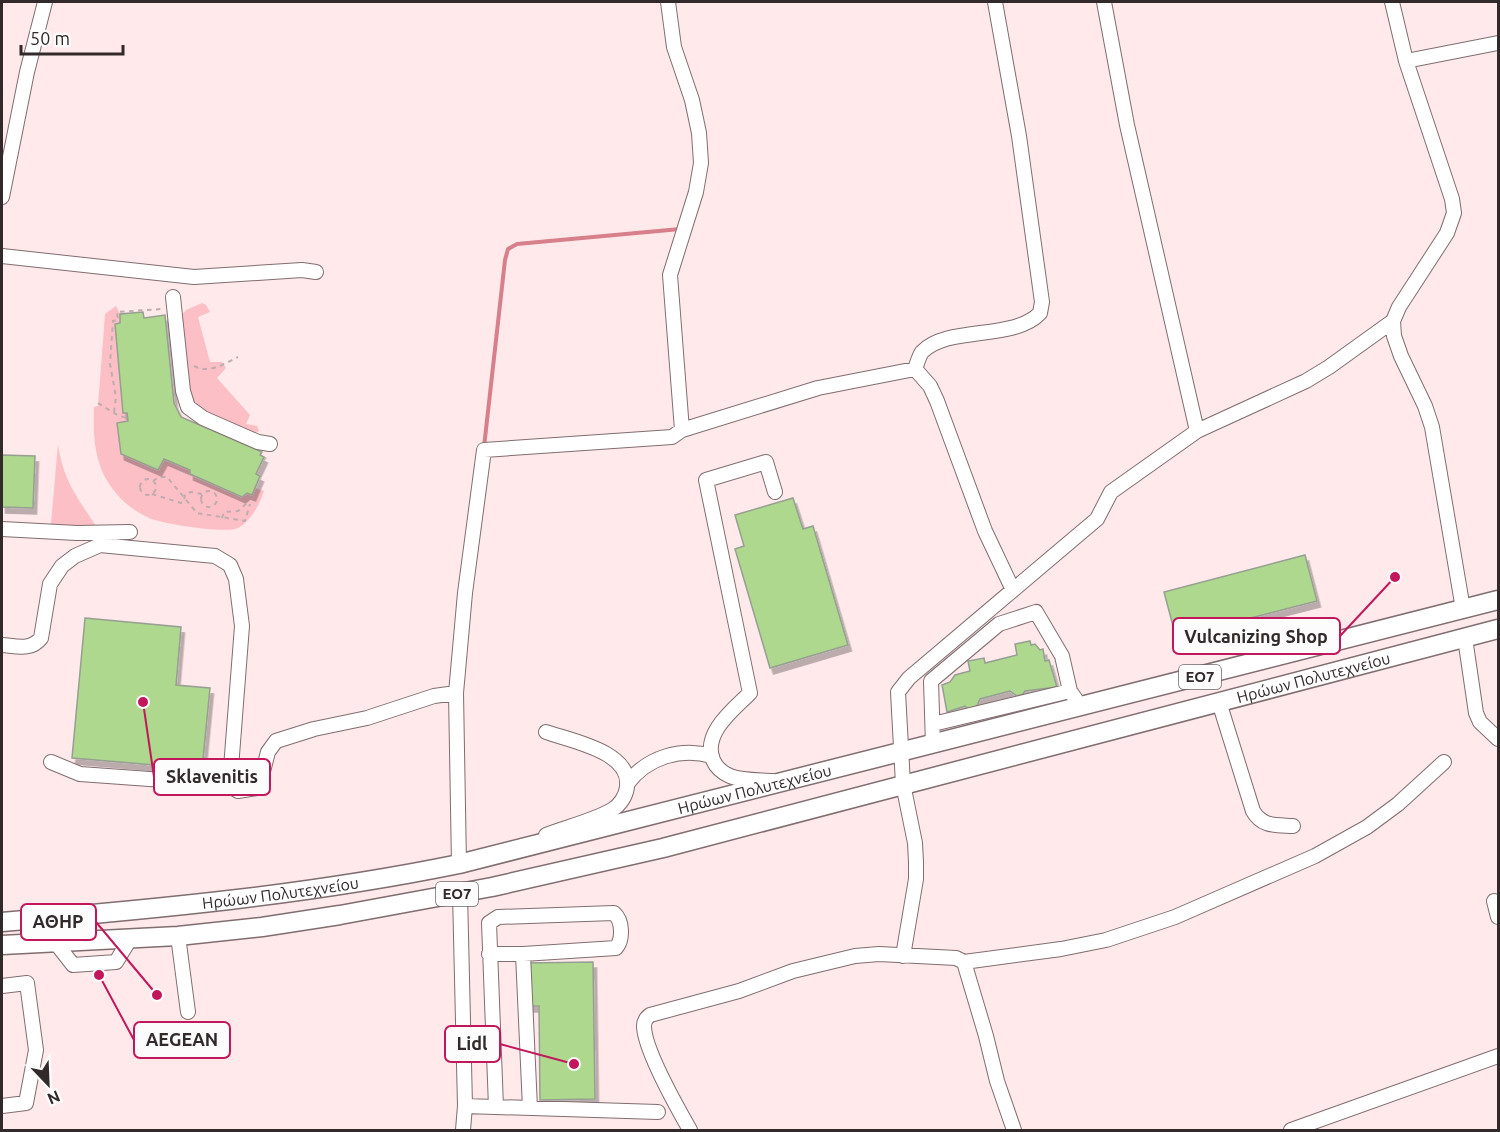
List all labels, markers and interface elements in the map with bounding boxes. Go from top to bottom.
scale bar [21,18,123,56]
text: 50 m [30,28,70,48]
callout: Vulcanizing Shop [1173,618,1340,654]
text: Vulcanizing Shop [1184,626,1328,646]
street label: Ηρώων Πολυτεχνείου [1235,649,1392,706]
road number: ΕΟ7 [1179,665,1221,689]
callout: Sklavenitis [154,759,270,795]
street label: Ηρώων Πολυτεχνείου [676,761,833,817]
text: Sklavenitis [166,766,258,786]
street label: Ηρώων Πολυτεχνείου [201,873,360,912]
road number: ΕΟ7 [436,882,478,906]
callout: ΑΘΗΡ [21,904,96,940]
text: ΑΘΗΡ [33,911,83,931]
callout: AEGEAN [134,1022,230,1058]
callout: Lidl [445,1026,500,1062]
text: AEGEAN [146,1029,218,1049]
text: Lidl [456,1033,488,1053]
north arrow [18,1054,78,1114]
text: N [45,1087,63,1108]

